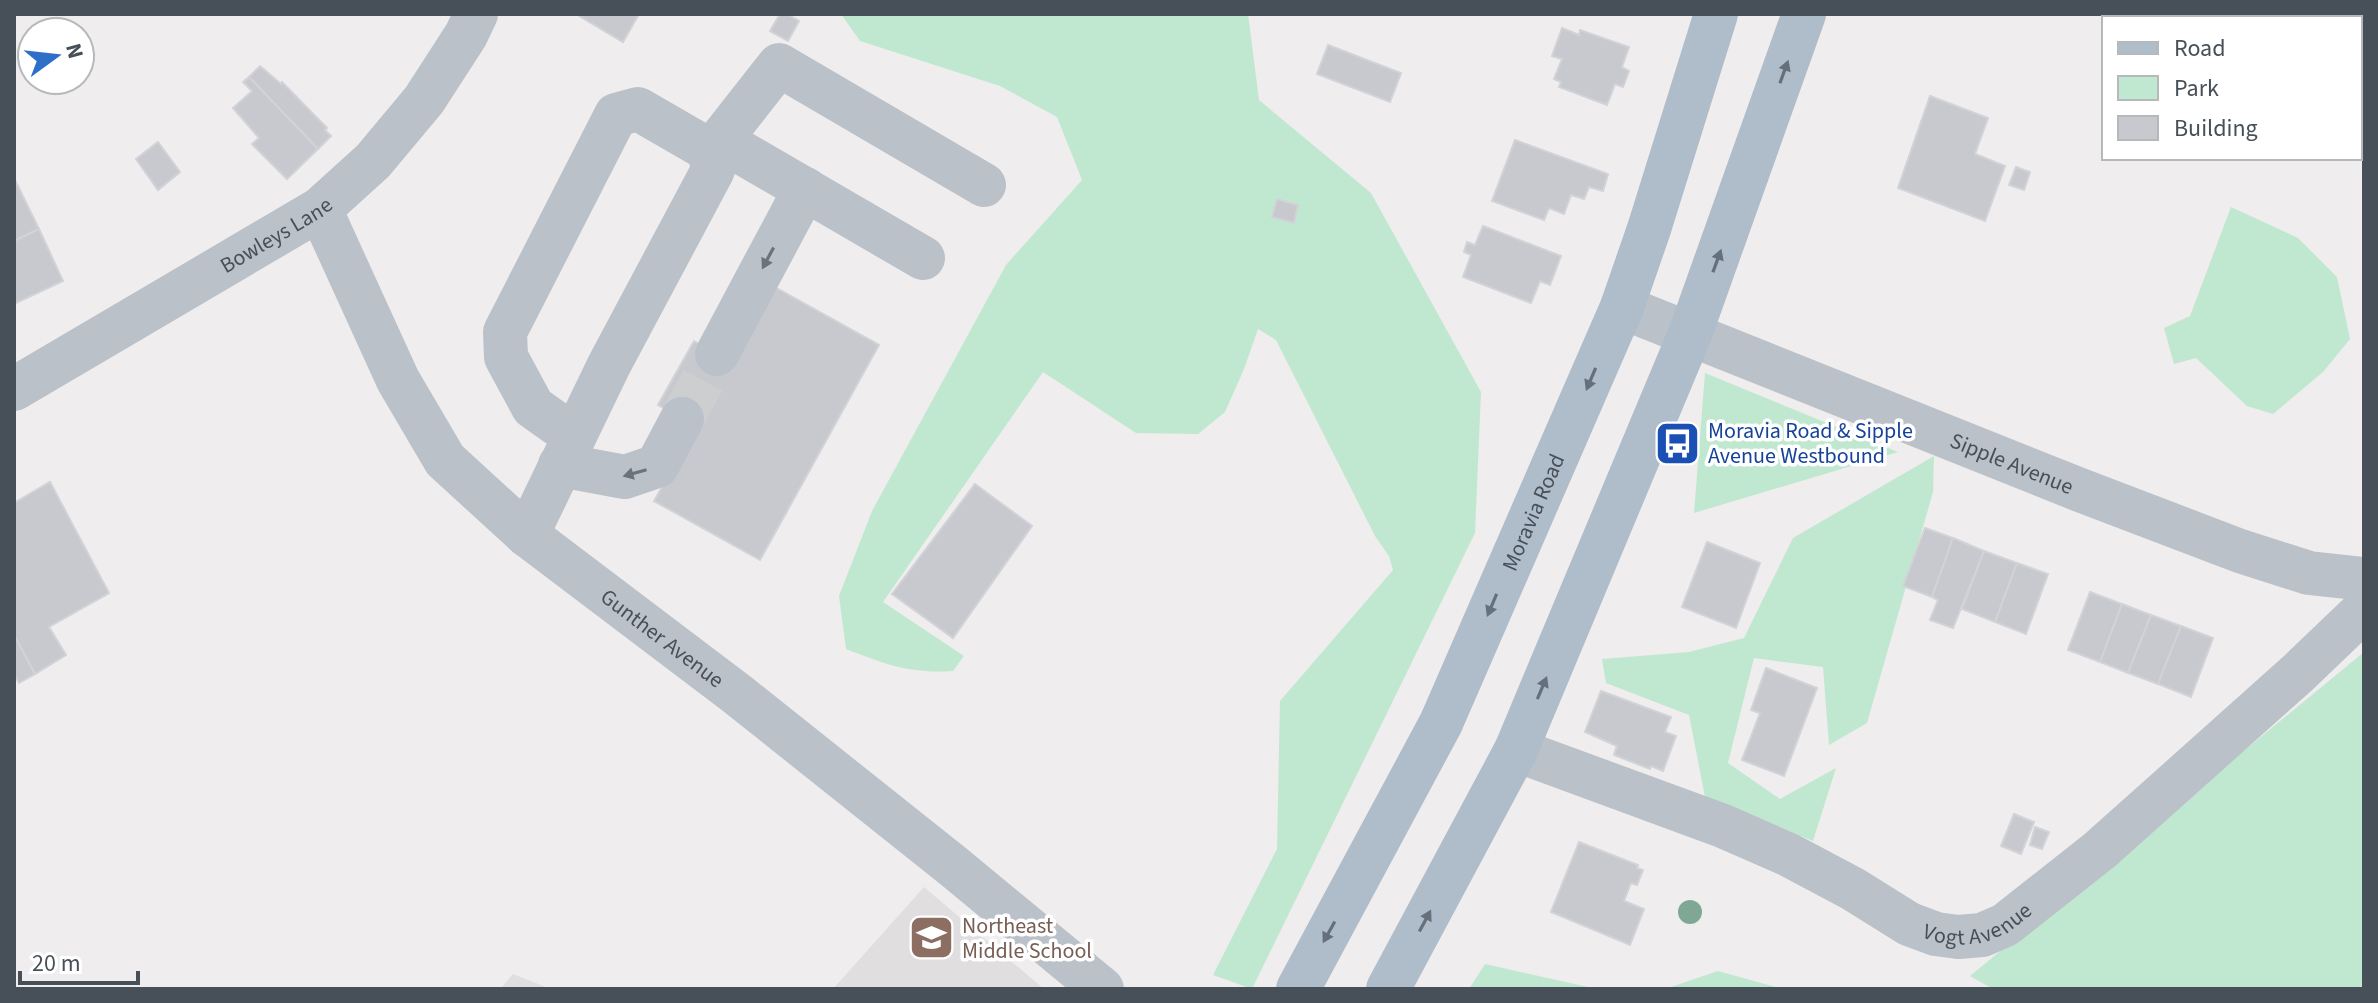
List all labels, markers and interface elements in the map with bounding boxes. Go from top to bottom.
north arrow [16,16,96,96]
legend [2102,16,2362,160]
text: Road [2174,31,2226,66]
text: N [57,40,92,62]
one-way arrow [1778,60,1790,84]
text: Park [2174,71,2219,106]
text: Building [2174,111,2258,146]
street label: Bowleys Lane [214,190,340,281]
one-way arrow [762,246,775,269]
one-way arrow [1711,249,1723,273]
one-way arrow [1584,367,1597,391]
place label: Moravia Road & Sipple Avenue Westbound [1708,415,1913,472]
bus stop icon: Moravia Road & Sipple Avenue Westbound [1653,419,1701,467]
street label: Sipple Avenue [1945,425,2078,503]
street label: Moravia Road [1494,449,1573,576]
one-way arrow [623,467,647,480]
street label: Gunther Avenue [593,581,731,696]
one-way arrow [1486,593,1499,617]
one-way arrow [1536,677,1549,700]
street label: Vogt Avenue [1918,895,2039,954]
one-way arrow [1419,909,1432,932]
place label: Northeast Middle School [962,910,1092,967]
school or university icon: Northeast Middle School [907,914,955,962]
one-way arrow [1322,921,1335,944]
scale bar [20,935,138,985]
text: 20 m [32,946,81,981]

